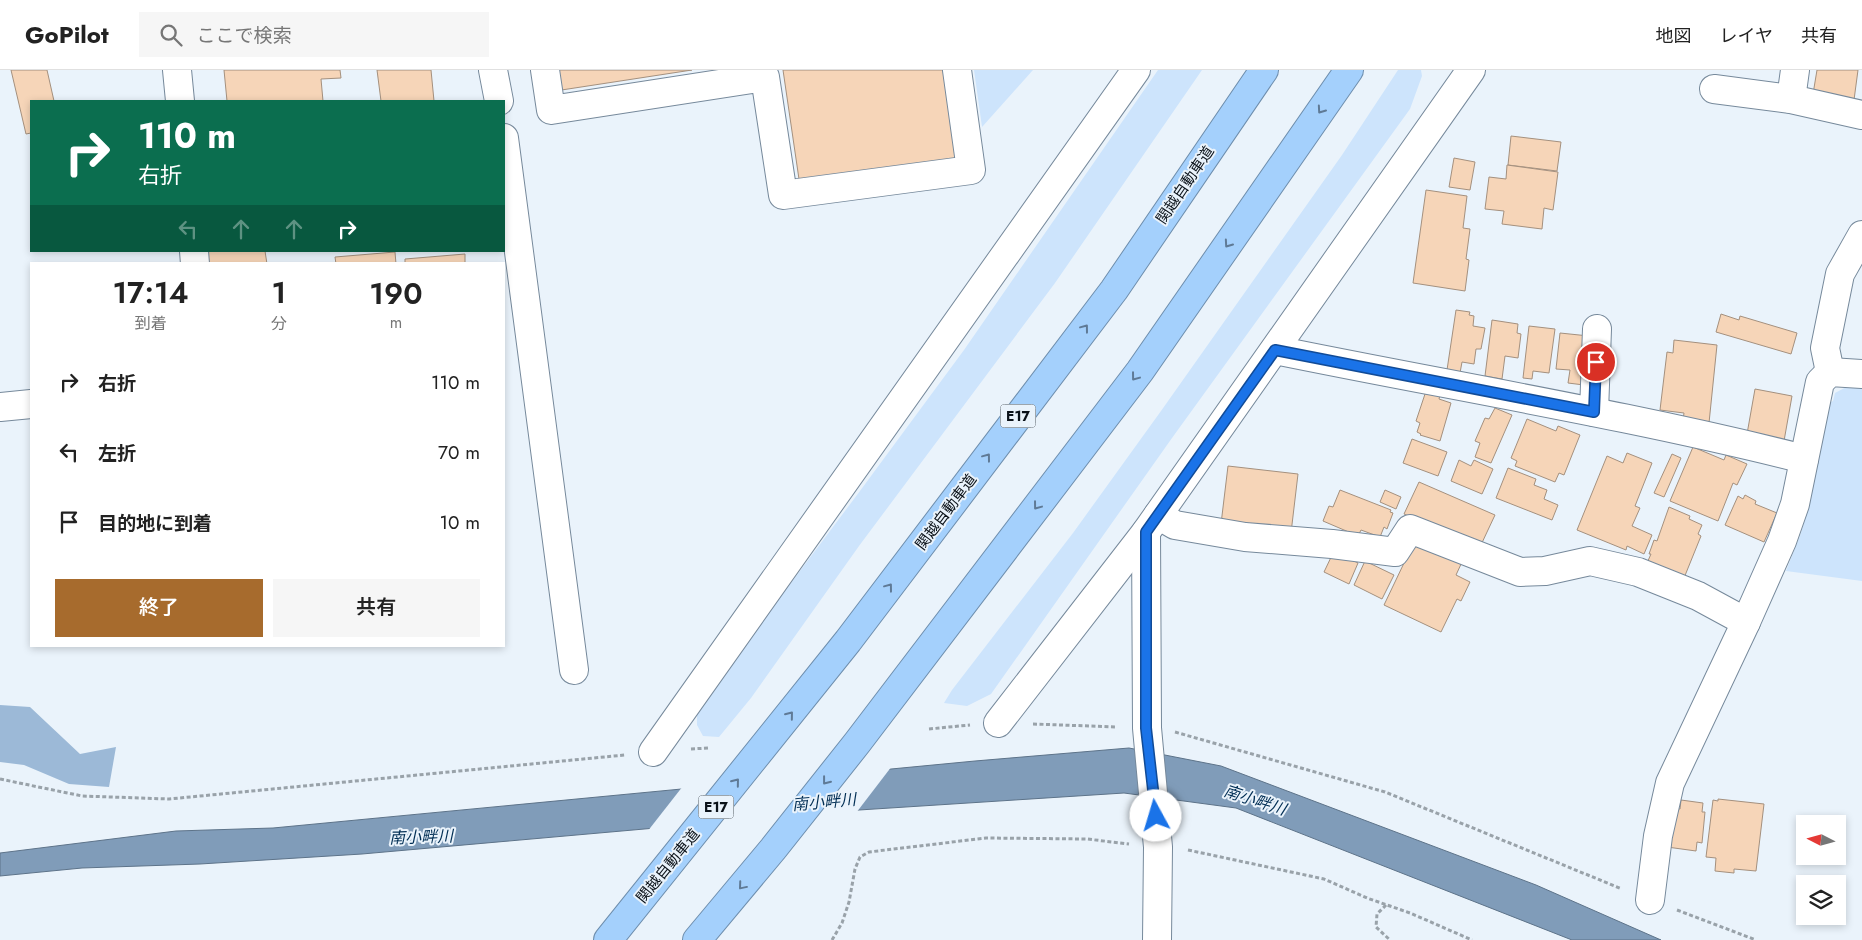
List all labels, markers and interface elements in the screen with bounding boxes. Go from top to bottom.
search box [139,12,489,57]
text: GoPilot [25,17,109,52]
icon: search [157,21,185,49]
text: ここで検索 [197,22,292,49]
text: 地図 [1656,23,1692,49]
text: レイヤ [1720,23,1773,49]
text: 共有 [1801,23,1837,49]
one-way arrow [1318,104,1327,114]
text: 110 m [138,111,236,161]
icon: right [55,120,120,185]
street label: 関越自動車道 [1151,142,1219,228]
text: 右折 [138,159,182,191]
icon: left [174,215,202,243]
icon: ahead [227,215,255,243]
icon: ahead [280,215,308,243]
icon: right [333,215,361,243]
one-way arrow [1225,238,1234,247]
text: 17:14 [112,271,189,314]
text: 1 [272,271,286,314]
text: 190 [369,272,423,315]
text: m [390,311,402,334]
text: 到着 [134,312,166,335]
text: 分 [271,312,287,335]
one-way arrow [1079,324,1088,333]
pin [1575,341,1617,383]
icon: arrive [1582,348,1610,376]
icon: right [55,368,83,396]
text: 110 m [431,369,480,396]
text: 右折 [98,370,136,397]
one-way arrow [1133,371,1141,380]
road number: E17 [1000,404,1036,428]
icon: left [55,438,83,466]
text: 70 m [438,439,480,466]
text: 左折 [98,440,136,467]
one-way arrow [982,454,990,463]
street label: 関越自動車道 [910,469,982,555]
one-way arrow [1034,500,1043,510]
icon: arrive [55,508,83,536]
text: 10 m [440,509,480,536]
text: 目的地に到着 [98,510,212,537]
button: 終了 [55,579,263,637]
button: 共有 [273,579,480,637]
one-way arrow [884,584,892,593]
one-way arrow [784,712,792,721]
one-way arrow [823,776,832,785]
one-way arrow [731,778,740,787]
water label: 南小畔川 [1221,779,1291,821]
water label: 南小畔川 [791,788,859,816]
position arrow [1129,789,1181,841]
road number: E17 [698,796,734,819]
north arrow [1796,815,1846,865]
map controls [1796,815,1846,925]
water label: 南小畔川 [389,824,455,850]
street label: 関越自動車道 [631,824,705,908]
button: layers [1796,875,1846,925]
one-way arrow [738,881,747,890]

